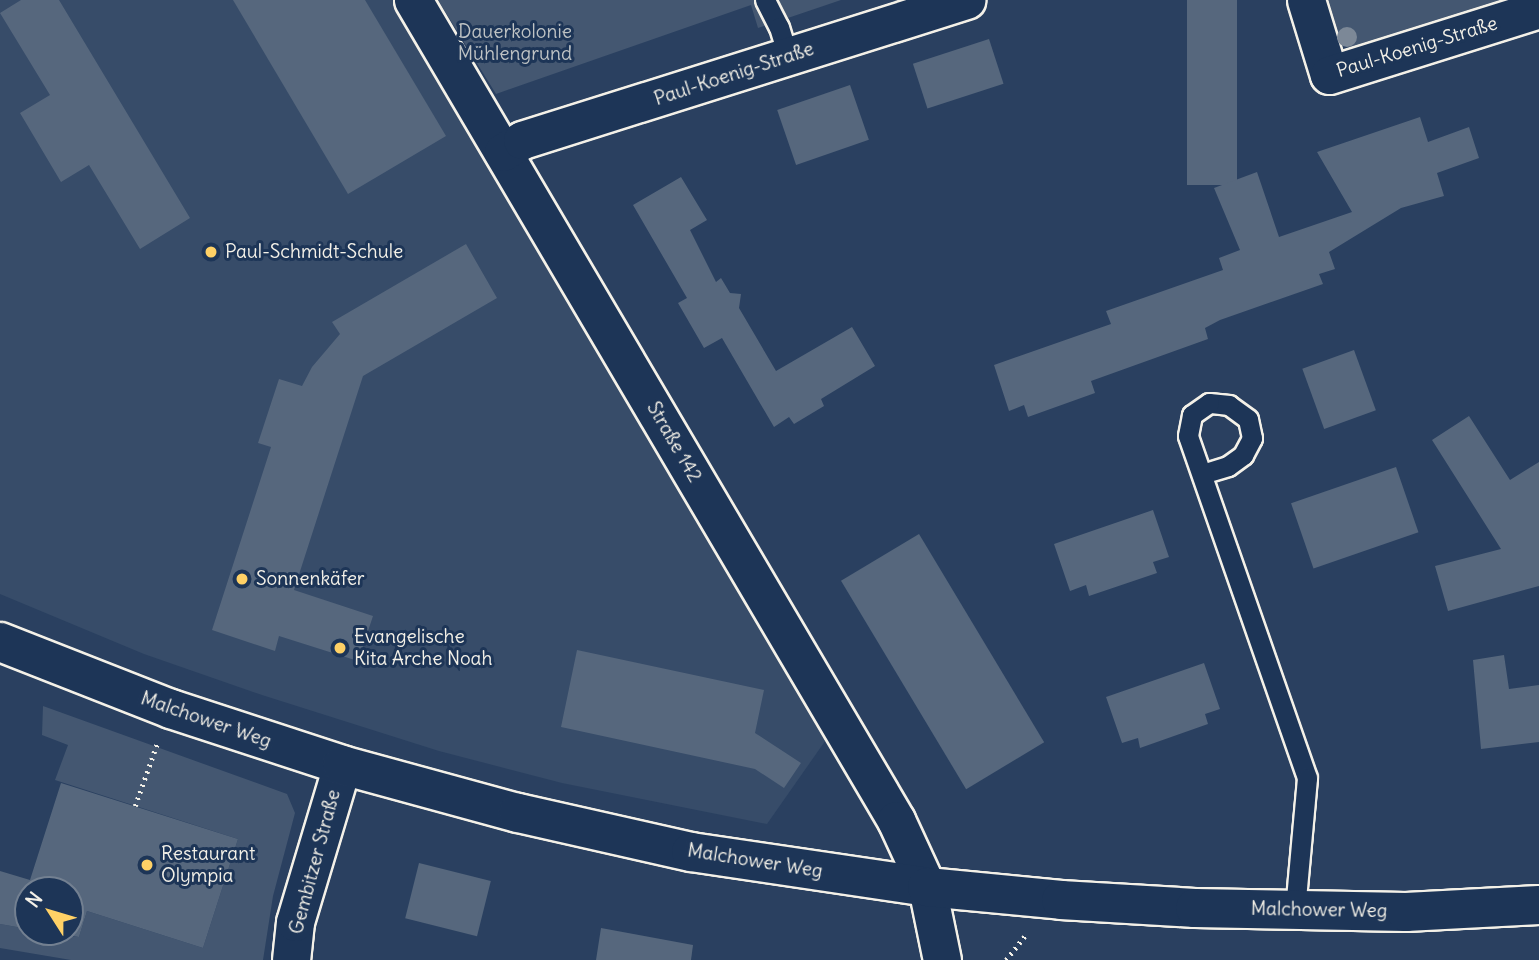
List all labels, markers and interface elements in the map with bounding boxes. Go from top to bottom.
street label: Paul-Koenig-Straße [1334,12,1500,82]
park label: Dauerkolonie Mühlengrund [458,21,572,65]
street label: Paul-Koenig-Straße [651,37,817,111]
place label: Paul-Schmidt-Schule [225,241,403,263]
marker: Paul-Schmidt-Schule [203,244,219,260]
street label: Straße 142 [642,398,706,486]
place label: Sonnenkäfer [256,568,365,590]
marker: Sonnenkäfer [234,571,250,587]
place label: Evangelische Kita Arche Noah [354,626,492,670]
marker: Evangelische Kita Arche Noah [332,640,348,656]
street label: Malchower Weg [138,687,274,753]
street label: Gembitzer Straße [285,787,345,937]
street label: Malchower Weg [686,839,824,883]
place label: Restaurant Olympia [161,843,255,887]
marker: Restaurant Olympia [139,857,155,873]
north arrow [14,876,84,946]
text: N [20,887,47,912]
street label: Malchower Weg [1251,897,1387,923]

